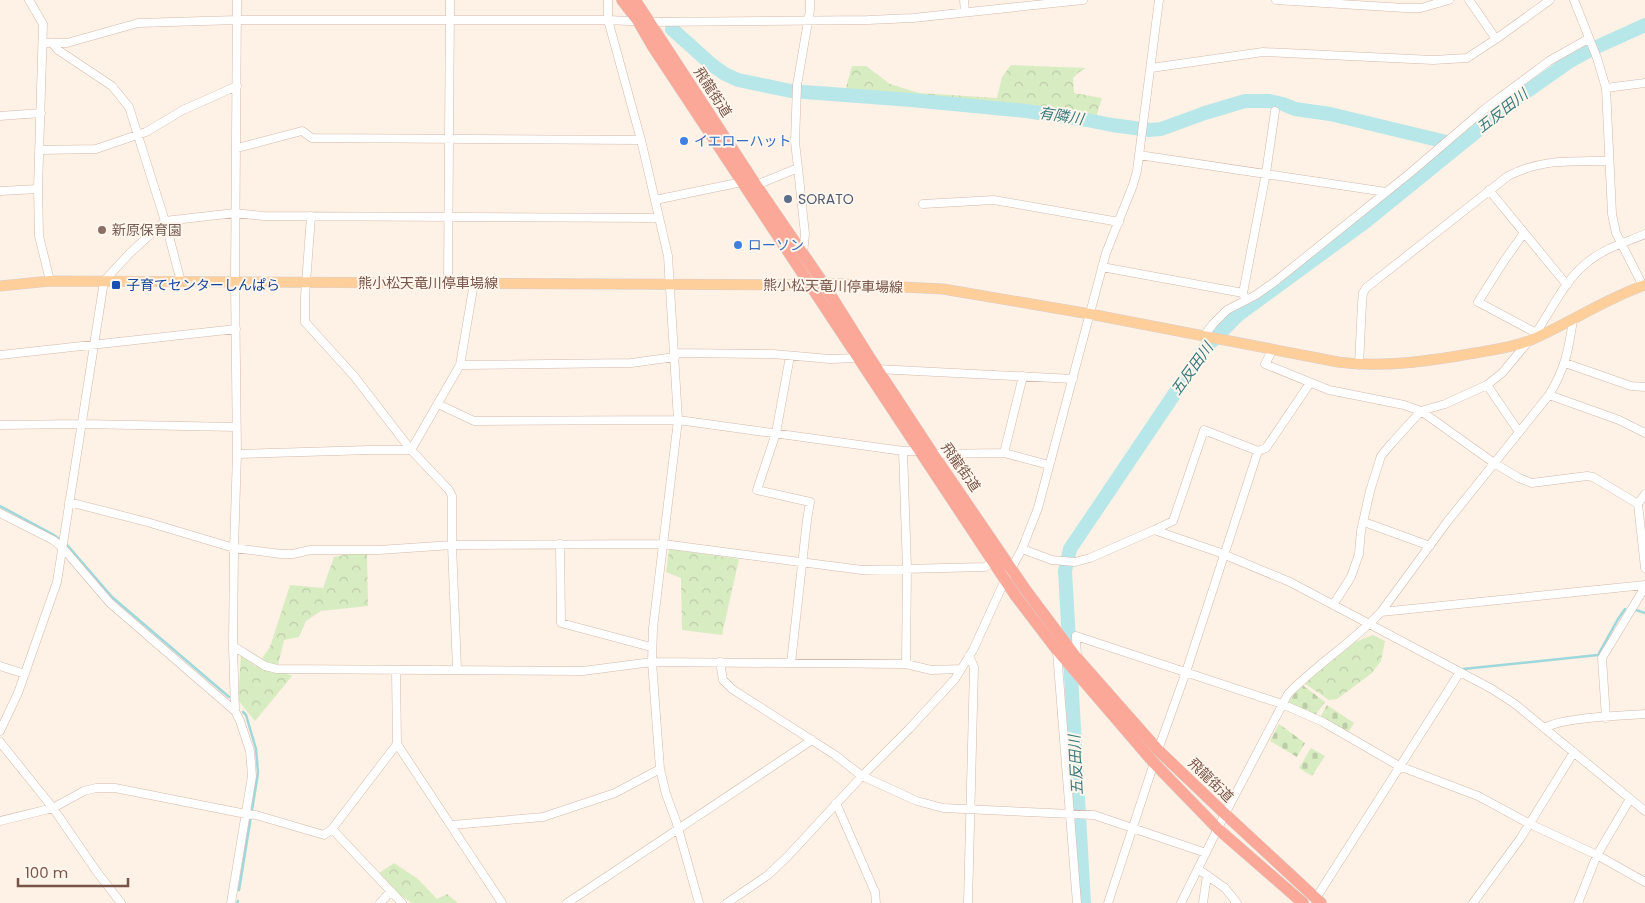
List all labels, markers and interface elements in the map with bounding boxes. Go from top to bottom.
street label: 飛龍街道 [689,63,737,121]
water label: 五反田川 [1472,83,1533,137]
water label: 有隣川 [1037,102,1087,130]
place label: イエローハット [694,131,792,151]
marker: イエローハット [678,135,690,147]
place label: SORATO [798,189,854,209]
marker: SORATO [782,193,794,205]
place label: 新原保育園 [112,220,182,240]
marker: 新原保育園 [96,224,108,236]
place label: ローソン [748,235,804,255]
marker: ローソン [732,239,744,251]
street label: 熊小松天竜川停車場線 [358,273,498,293]
place label: 子育てセンターしんぱら [126,275,280,295]
street label: 熊小松天竜川停車場線 [763,275,903,297]
marker: 子育てセンターしんぱら [110,279,122,291]
water label: 五反田川 [1165,337,1219,399]
street label: 飛龍街道 [937,438,985,496]
water label: 五反田川 [1063,733,1088,796]
street label: 飛龍街道 [1184,753,1238,807]
scale bar [18,856,128,888]
text: 100 m [25,862,68,883]

